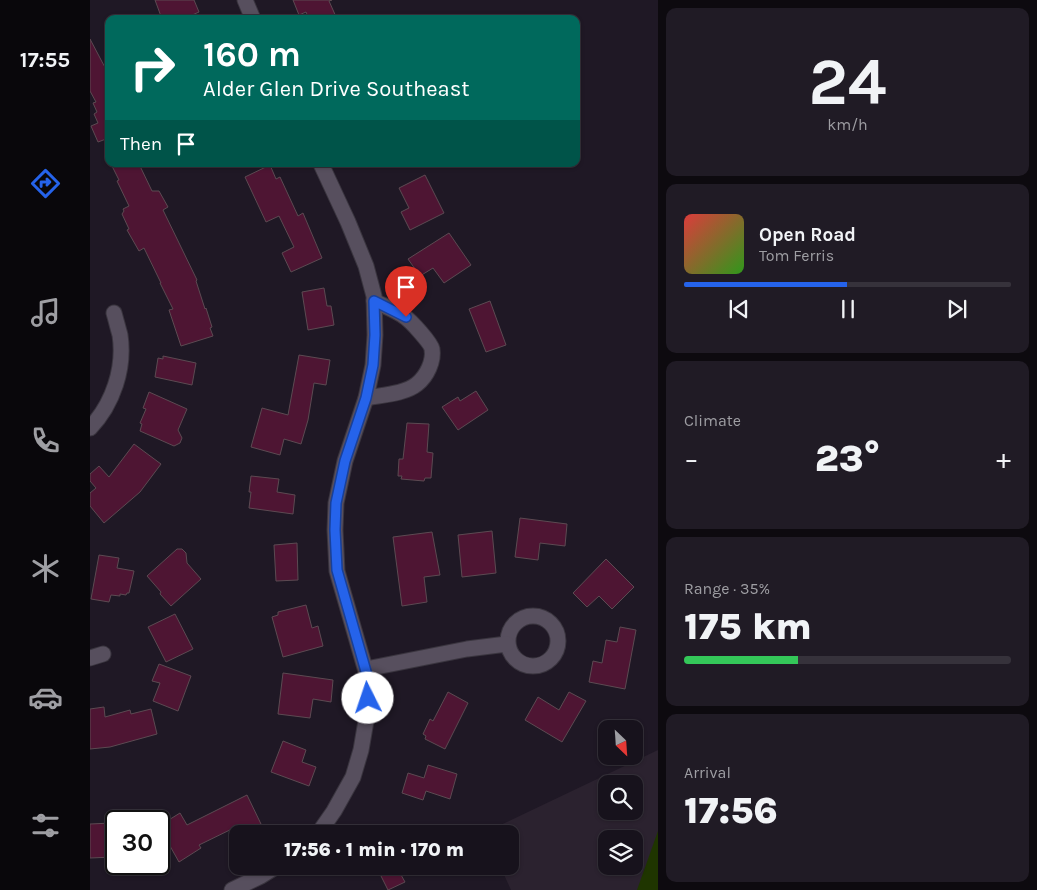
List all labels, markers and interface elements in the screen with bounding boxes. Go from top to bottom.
text: 160 m [203,34,301,75]
icon: right [120,35,185,100]
text: 24 [808,44,887,120]
text: 17:55 [20,47,70,73]
text: Alder Glen Drive Southeast [203,76,469,102]
text: km/h [827,115,868,134]
icon: arrive [172,130,200,158]
text: Then [120,133,162,155]
icon: directions [28,166,63,201]
text: Open Road [759,224,856,246]
text: Tom Ferris [759,246,834,265]
pin [385,266,427,317]
icon: arrive [392,273,420,301]
icon: music [28,295,63,330]
icon: previous [725,295,753,323]
icon: pause [834,295,862,323]
icon: next [943,295,971,323]
text: Climate [684,411,741,430]
icon: phone [28,423,63,458]
text: 23° [815,436,880,481]
text: − [684,442,699,475]
text: + [996,442,1011,475]
icon: climate [28,551,63,586]
text: Range · 35% [684,579,770,598]
text: 175 km [684,604,812,649]
position arrow [341,671,393,723]
icon: car [28,680,63,715]
north arrow [598,720,642,765]
map controls [598,720,643,875]
text: Arrival [684,763,731,782]
button: search [598,775,643,820]
text: 17:56 [684,788,778,833]
icon: filters [28,808,63,843]
speed limit sign: 30 [105,810,170,875]
button: layers [598,830,643,875]
text: 17:56 · 1 min · 170 m [284,839,464,861]

